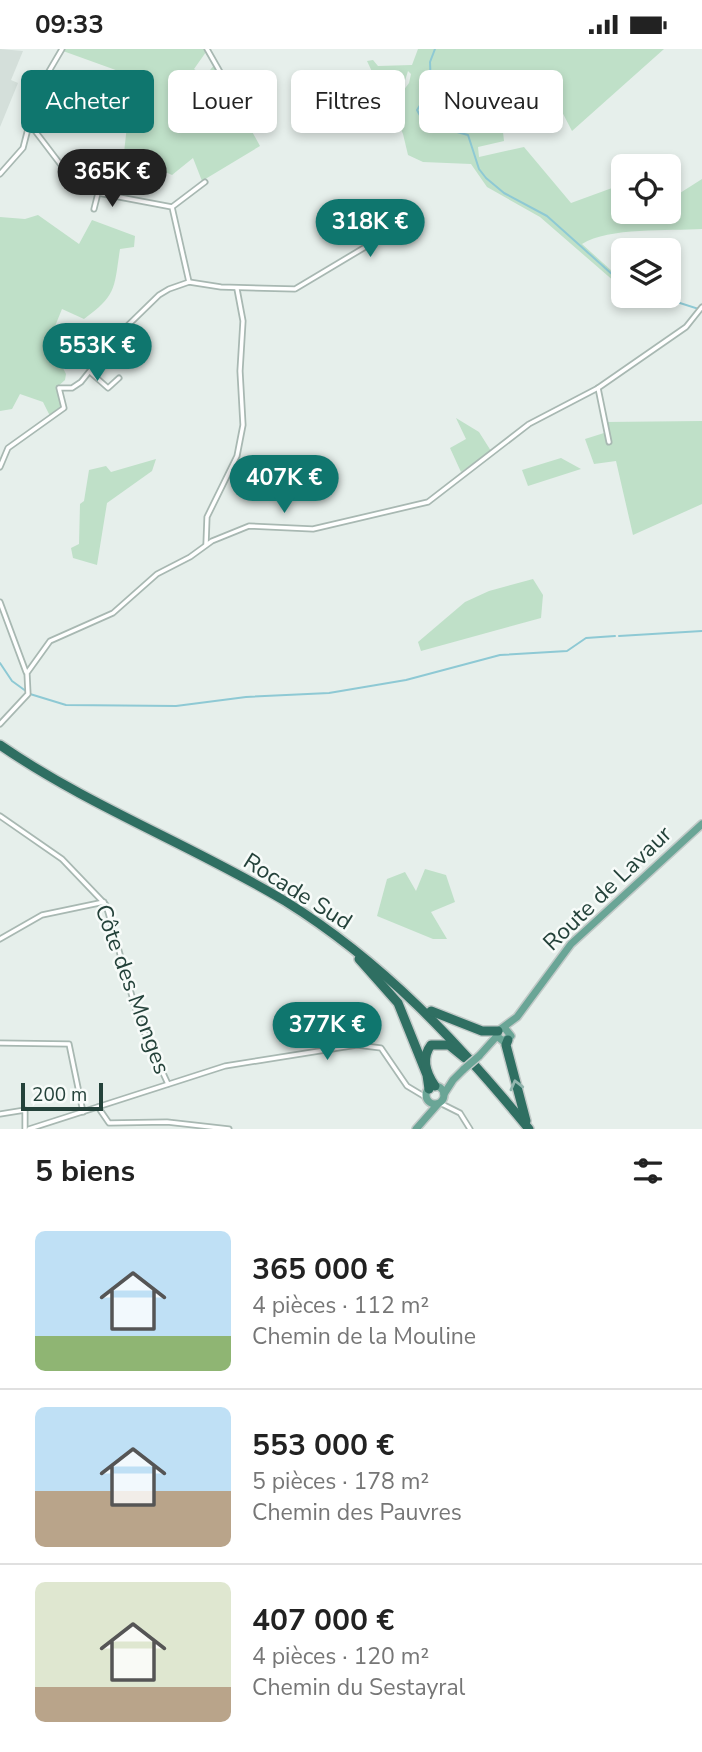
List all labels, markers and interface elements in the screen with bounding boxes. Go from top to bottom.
text: 09:33 [35,7,104,42]
chip: Acheter [21,70,154,133]
chip: Louer [168,70,277,133]
chip: Filtres [291,70,405,133]
chip: Nouveau [419,70,563,133]
pin: 365K € [55,149,169,209]
map controls [611,154,681,308]
button: locate [611,154,681,224]
text: 365K € [74,156,150,187]
pin: 318K € [313,199,427,259]
text: 318K € [332,206,408,237]
button: layers [611,238,681,308]
pin: 553K € [40,323,154,383]
text: 553K € [59,330,135,361]
pin: 407K € [227,455,341,515]
text: 407K € [246,462,322,493]
street label: Route de Lavaur [536,818,679,958]
street label: Rocade Sud [238,846,358,937]
street label: Côte des Monges [87,900,178,1078]
pin: 377K € [270,1003,384,1062]
text: 377K € [289,1009,365,1040]
one-way arrow [509,1079,524,1091]
scale bar [21,1080,103,1112]
text: 200 m [32,1082,87,1108]
text: 5 biens [35,1151,135,1192]
icon: filters [629,1152,667,1190]
text: 365 000 € [252,1249,394,1290]
icon: home [91,1259,175,1343]
text: 4 pièces · 112 m² [252,1290,429,1321]
text: Chemin de la Mouline [252,1321,476,1352]
text: 553 000 € [252,1425,394,1466]
icon: home [91,1435,175,1519]
text: 5 pièces · 178 m² [252,1466,429,1497]
text: Chemin des Pauvres [252,1497,462,1528]
text: 407 000 € [252,1600,394,1641]
icon: home [91,1610,175,1694]
text: 4 pièces · 120 m² [252,1641,429,1672]
text: Chemin du Sestayral [252,1672,465,1703]

